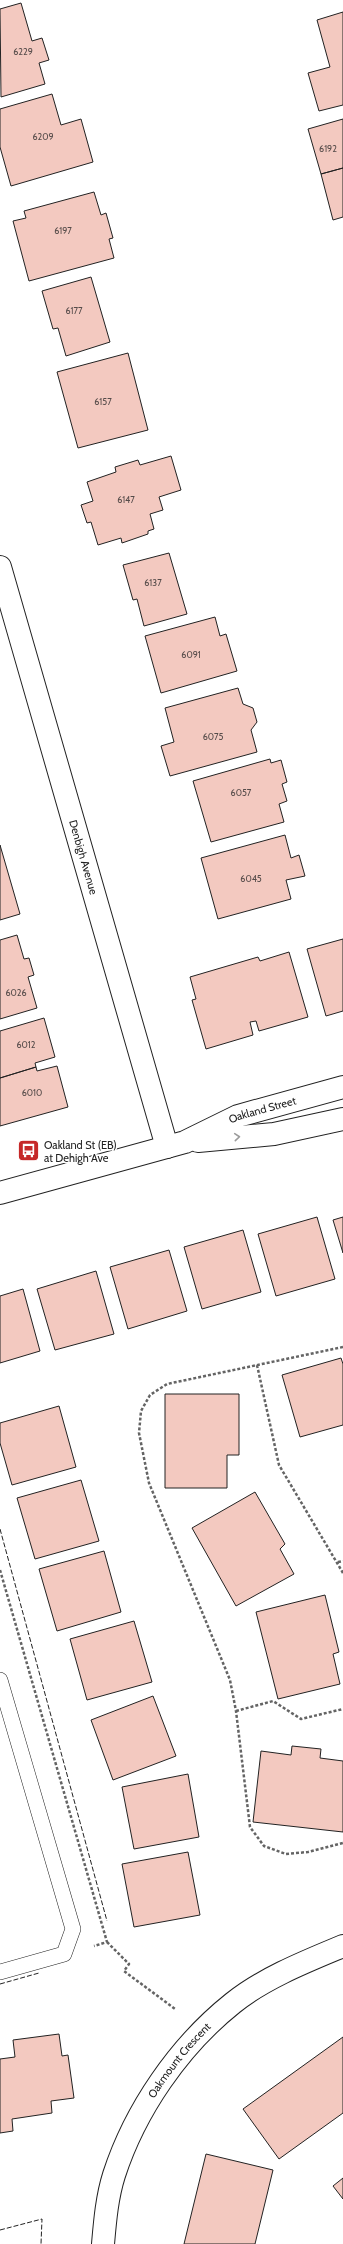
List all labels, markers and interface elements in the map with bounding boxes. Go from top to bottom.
house number: 6229 [13,46,33,57]
house number: 6209 [32,131,54,142]
house number: 6192 [319,143,337,154]
house number: 6197 [54,225,72,236]
house number: 6177 [65,305,83,316]
house number: 6157 [94,396,112,407]
house number: 6147 [117,494,135,505]
house number: 6137 [144,577,162,588]
house number: 6091 [181,649,201,660]
house number: 6075 [203,731,223,742]
house number: 6057 [231,787,252,798]
street label: Denbigh Avenue [66,818,101,897]
house number: 6045 [240,873,262,884]
house number: 6026 [5,987,27,998]
house number: 6012 [16,1039,36,1050]
house number: 6010 [22,1087,42,1098]
street label: Oakland Street [226,1093,298,1127]
one-way arrow [234,1133,240,1142]
bus stop icon: Oakland St (EB) at Dehigh Ave [15,1138,41,1164]
place label: Oakland St (EB) at Dehigh Ave [44,1138,117,1165]
street label: Oakmount Crescent [145,2019,214,2101]

